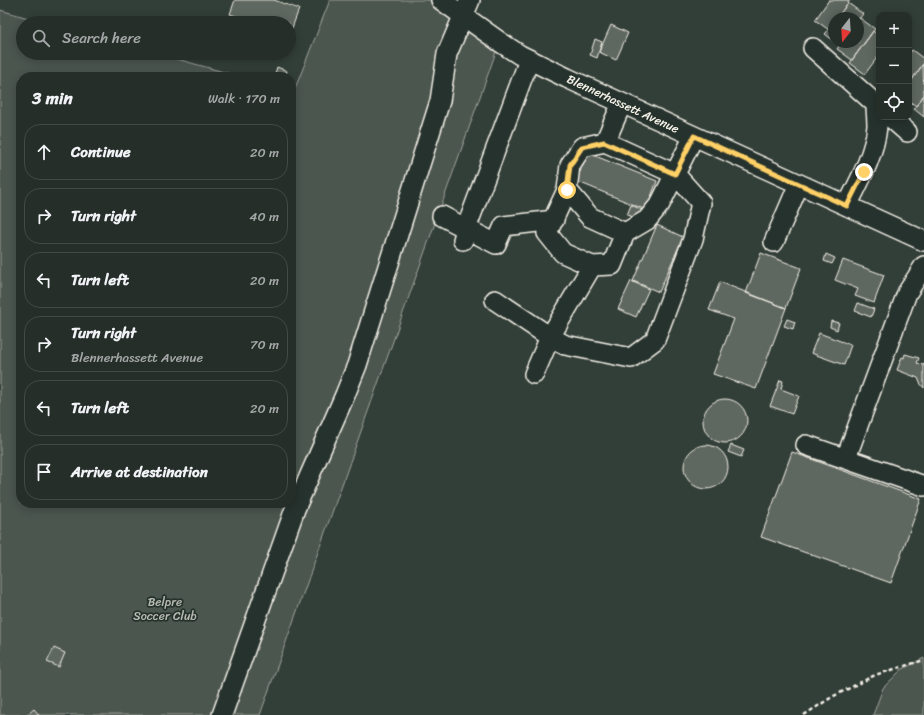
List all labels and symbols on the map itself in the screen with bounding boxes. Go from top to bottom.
north arrow [828,12,864,48]
street label: Blennerhassett Avenue [563,68,683,140]
route end [855,163,873,181]
route start [558,181,576,199]
park label: Belpre Soccer Club [133,591,197,627]

